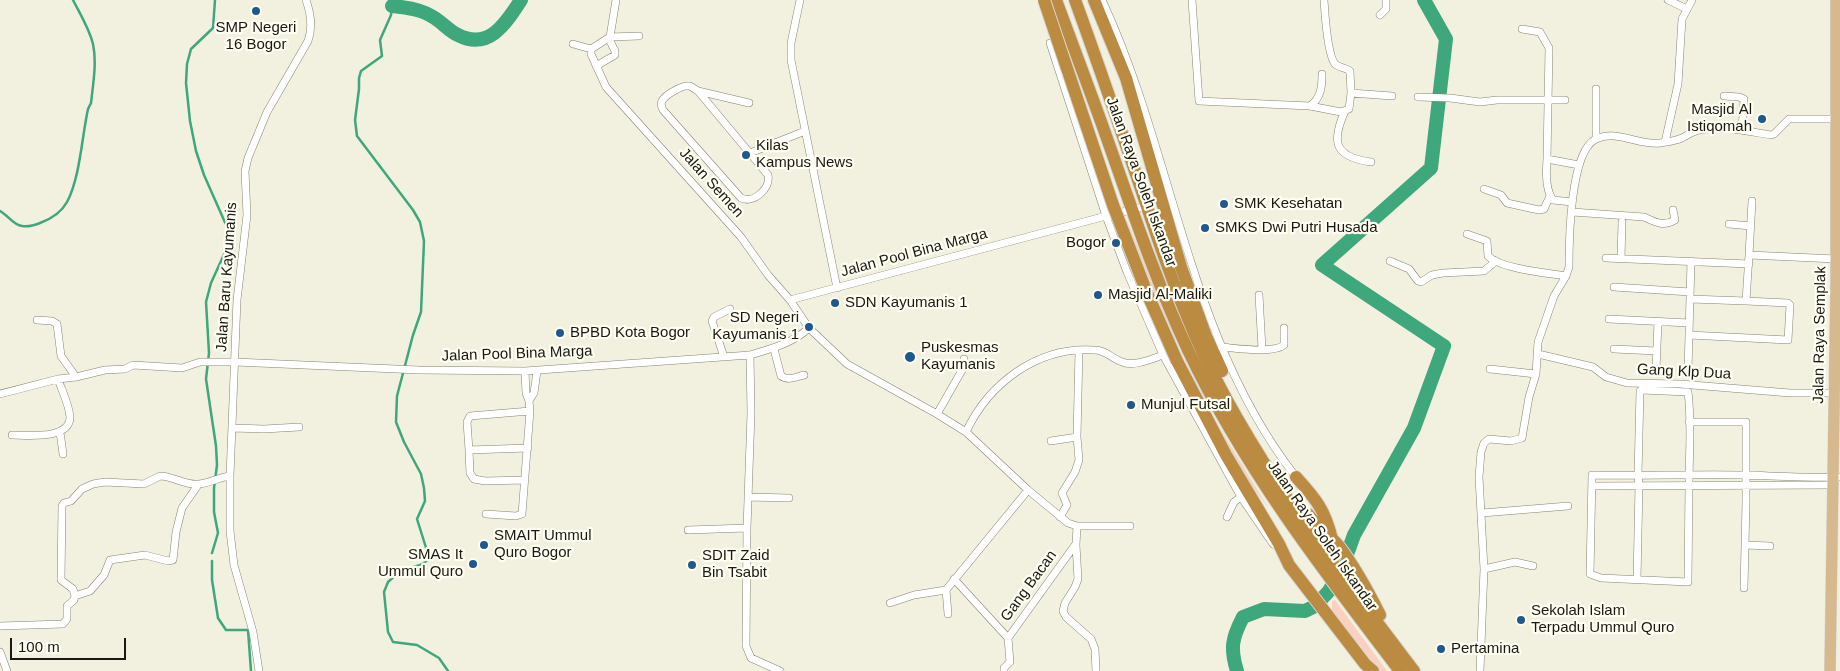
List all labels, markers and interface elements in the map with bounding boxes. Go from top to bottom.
marker: SMP Negeri 16 Bogor [250,5,262,17]
place label: SMP Negeri 16 Bogor [216,19,296,54]
street label: Jalan Raya Soleh Iskandar [1102,95,1180,269]
place label: Masjid Al Istiqomah [1687,101,1752,136]
marker: Masjid Al Istiqomah [1756,113,1768,125]
place label: Kilas Kampus News [756,137,853,172]
street label: Jalan Semen [675,144,747,222]
marker: Kilas Kampus News [740,149,752,161]
place label: SMK Kesehatan [1234,195,1342,213]
marker: SMK Kesehatan [1218,198,1230,210]
street label: Jalan Baru Kayumanis [213,202,241,352]
place label: SMKS Dwi Putri Husada [1215,219,1378,237]
marker: SMKS Dwi Putri Husada [1199,222,1211,234]
street label: Jalan Pool Bina Marga [839,225,989,281]
place label: Bogor [1066,234,1106,252]
marker: Bogor [1110,237,1122,249]
street label: Jalan Raya Semplak [1810,266,1830,404]
place label: Masjid Al-Maliki [1108,286,1212,304]
marker: Masjid Al-Maliki [1092,289,1104,301]
place label: SDN Kayumanis 1 [845,294,968,312]
marker: SDN Kayumanis 1 [829,297,841,309]
place label: SD Negeri Kayumanis 1 [712,309,799,344]
marker: SD Negeri Kayumanis 1 [803,321,815,333]
place label: BPBD Kota Bogor [570,324,690,342]
marker: BPBD Kota Bogor [554,327,566,339]
place label: Puskesmas Kayumanis [921,339,999,374]
street label: Jalan Pool Bina Marga [441,342,593,366]
marker: Puskesmas Kayumanis [903,350,917,364]
street label: Gang Klp Dua [1636,361,1732,383]
place label: Munjul Futsal [1141,396,1230,414]
marker: Munjul Futsal [1125,399,1137,411]
street label: Jalan Raya Soleh Iskandar [1263,457,1381,615]
place label: SMAIT Ummul Quro Bogor [494,527,592,562]
marker: SMAIT Ummul Quro Bogor [478,539,490,551]
place label: SMAS It Ummul Quro [378,546,463,581]
place label: SDIT Zaid Bin Tsabit [702,547,770,582]
street label: Gang Bacan [997,547,1061,625]
marker: SMAS It Ummul Quro [467,558,479,570]
marker: SDIT Zaid Bin Tsabit [686,559,698,571]
place label: Sekolah Islam Terpadu Ummul Quro [1531,602,1674,637]
marker: Sekolah Islam Terpadu Ummul Quro [1515,614,1527,626]
scale bar [12,628,129,660]
text: 100 m [18,638,60,655]
place label: Pertamina [1451,640,1519,658]
marker: Pertamina [1435,643,1447,655]

